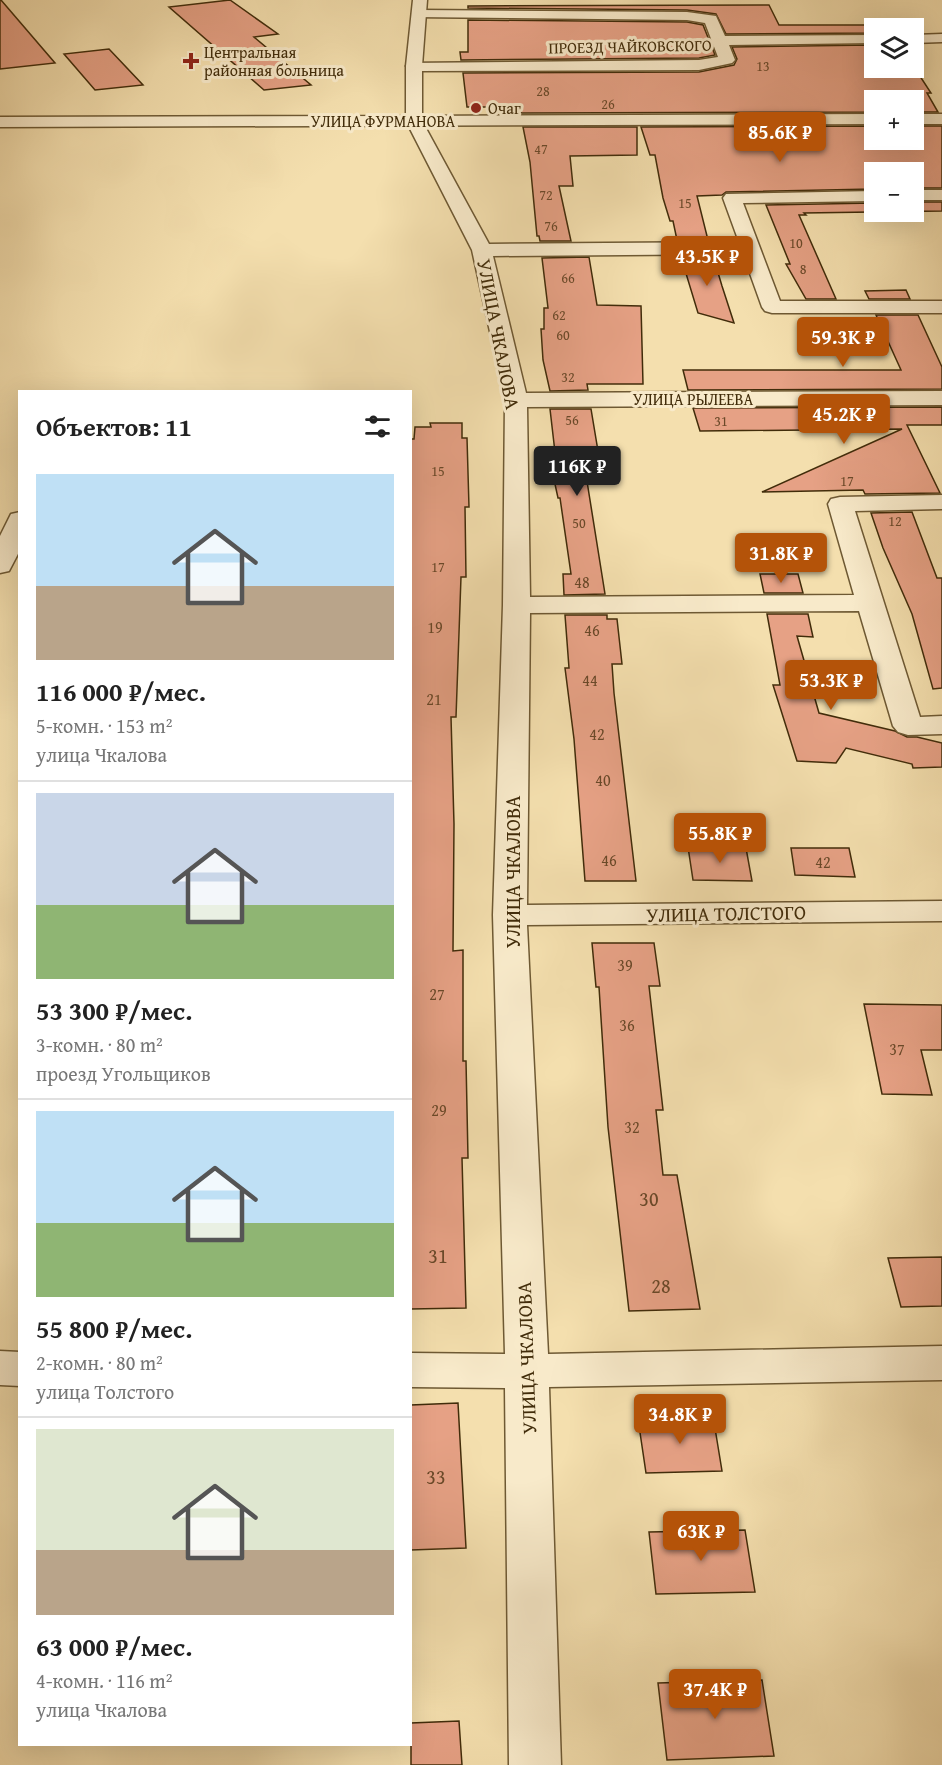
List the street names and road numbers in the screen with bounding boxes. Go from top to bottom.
street label: ПРОЕЗД ЧАЙКОВСКОГО [548,33,712,59]
street label: УЛИЦА ФУРМАНОВА [311,109,455,133]
street label: УЛИЦА ЧКАЛОВА [470,256,528,412]
street label: УЛИЦА РЫЛЕЕВА [633,387,753,411]
street label: УЛИЦА ЧКАЛОВА [498,796,527,948]
street label: УЛИЦА ТОЛСТОГО [646,897,806,929]
street label: УЛИЦА ЧКАЛОВА [509,1281,543,1435]

